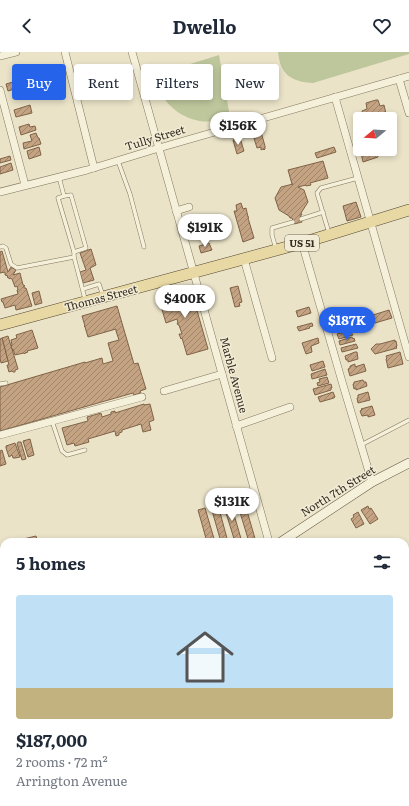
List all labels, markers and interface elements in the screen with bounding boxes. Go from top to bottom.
text: Dwello [172,13,237,40]
icon: back [16,15,38,37]
icon: heart [371,15,393,37]
chip: Buy [12,64,66,100]
chip: Rent [74,64,133,100]
chip: Filters [141,64,213,100]
chip: New [221,64,279,100]
pin: $156K [210,112,266,146]
north arrow [353,112,397,156]
map controls [353,112,397,156]
text: $156K [219,115,257,134]
street label: Tully Street [123,120,187,154]
pin: $191K [177,214,233,248]
text: $191K [187,217,223,236]
road number: US 51 [285,235,319,251]
street label: Thomas Street [62,279,140,314]
pin: $400K [157,285,213,319]
text: $400K [164,288,206,307]
pin: $187K [319,307,375,341]
text: $187K [328,310,366,329]
street label: Marble Avenue [217,335,253,415]
street label: North 7th Street [297,461,378,519]
pin: $131K [204,488,260,522]
text: $131K [214,491,250,510]
text: 5 homes [16,550,86,575]
icon: filters [371,551,393,573]
icon: home [169,621,241,693]
text: $187,000 [16,727,87,752]
text: 2 rooms · 72 m² [16,752,108,771]
text: Arrington Avenue [16,771,127,790]

